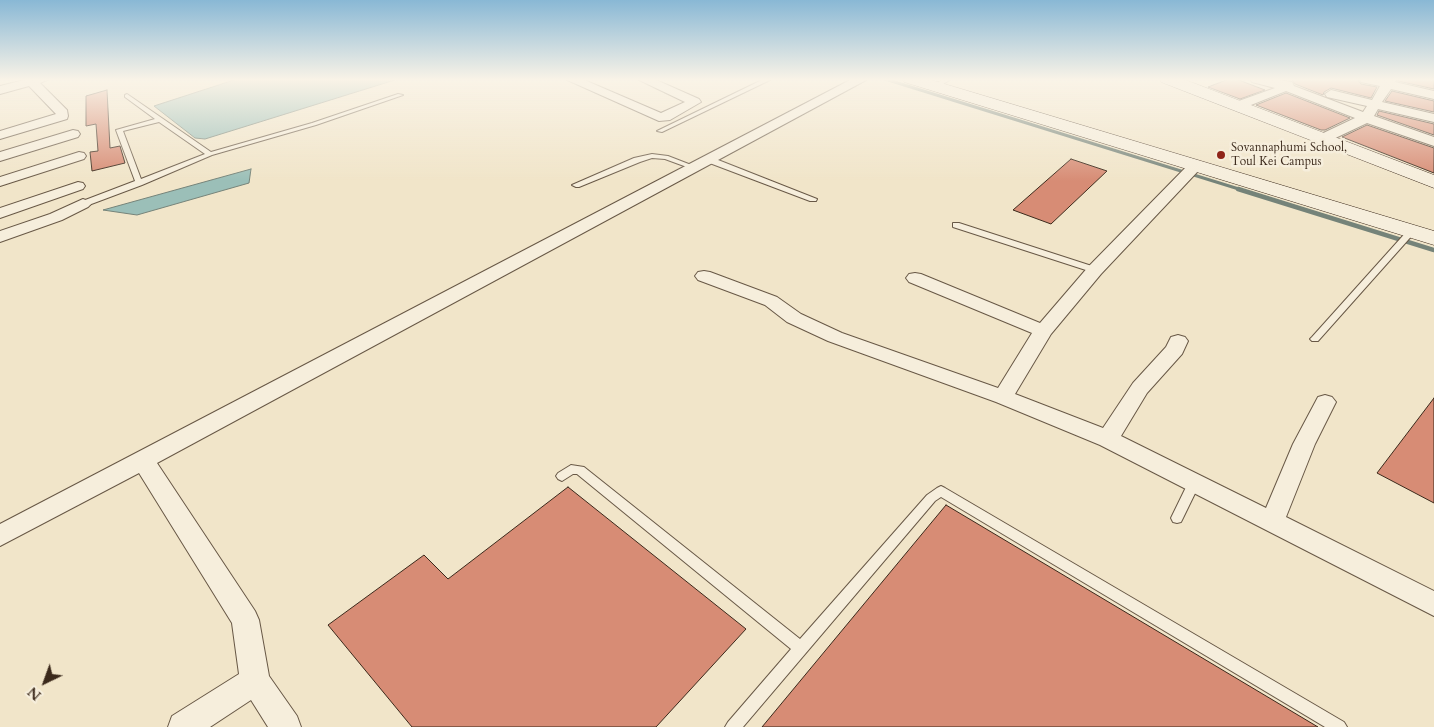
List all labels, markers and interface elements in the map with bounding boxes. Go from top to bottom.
place label: Sovannaphumi School, Toul Kei Campus [1231,141,1347,169]
marker: Sovannaphumi School, Toul Kei Campus [1215,149,1227,161]
north arrow [20,657,70,707]
text: N [24,682,46,705]

